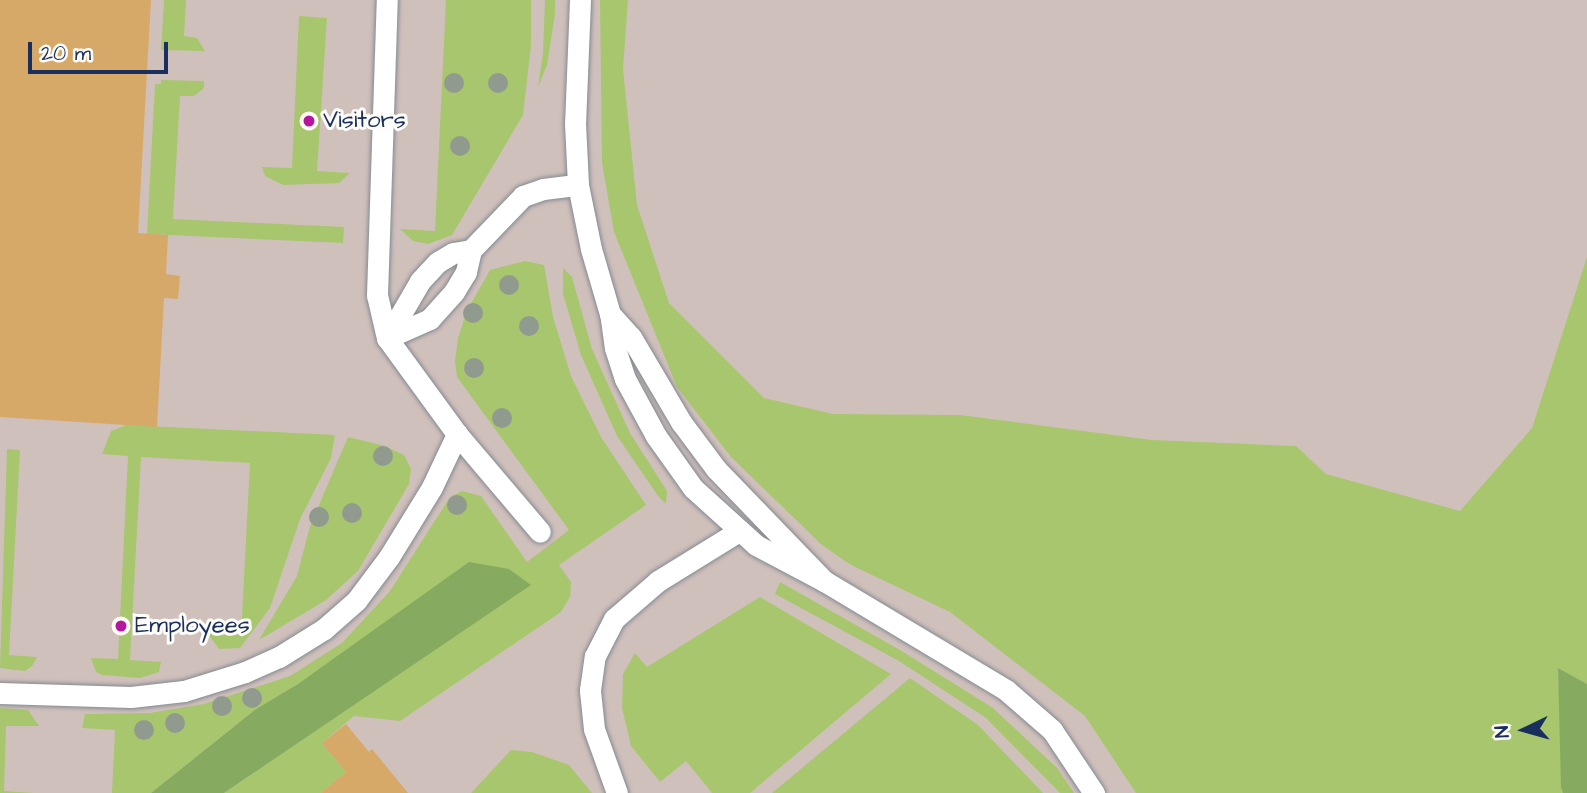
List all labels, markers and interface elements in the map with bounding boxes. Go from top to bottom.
scale bar [32,28,172,72]
text: 20 m [41,39,91,68]
place label: Visitors [323,107,406,135]
marker: Visitors [301,113,317,129]
place label: Employees [135,612,250,640]
marker: Employees [113,618,129,634]
north arrow [1489,695,1559,765]
text: N [1489,725,1517,739]

